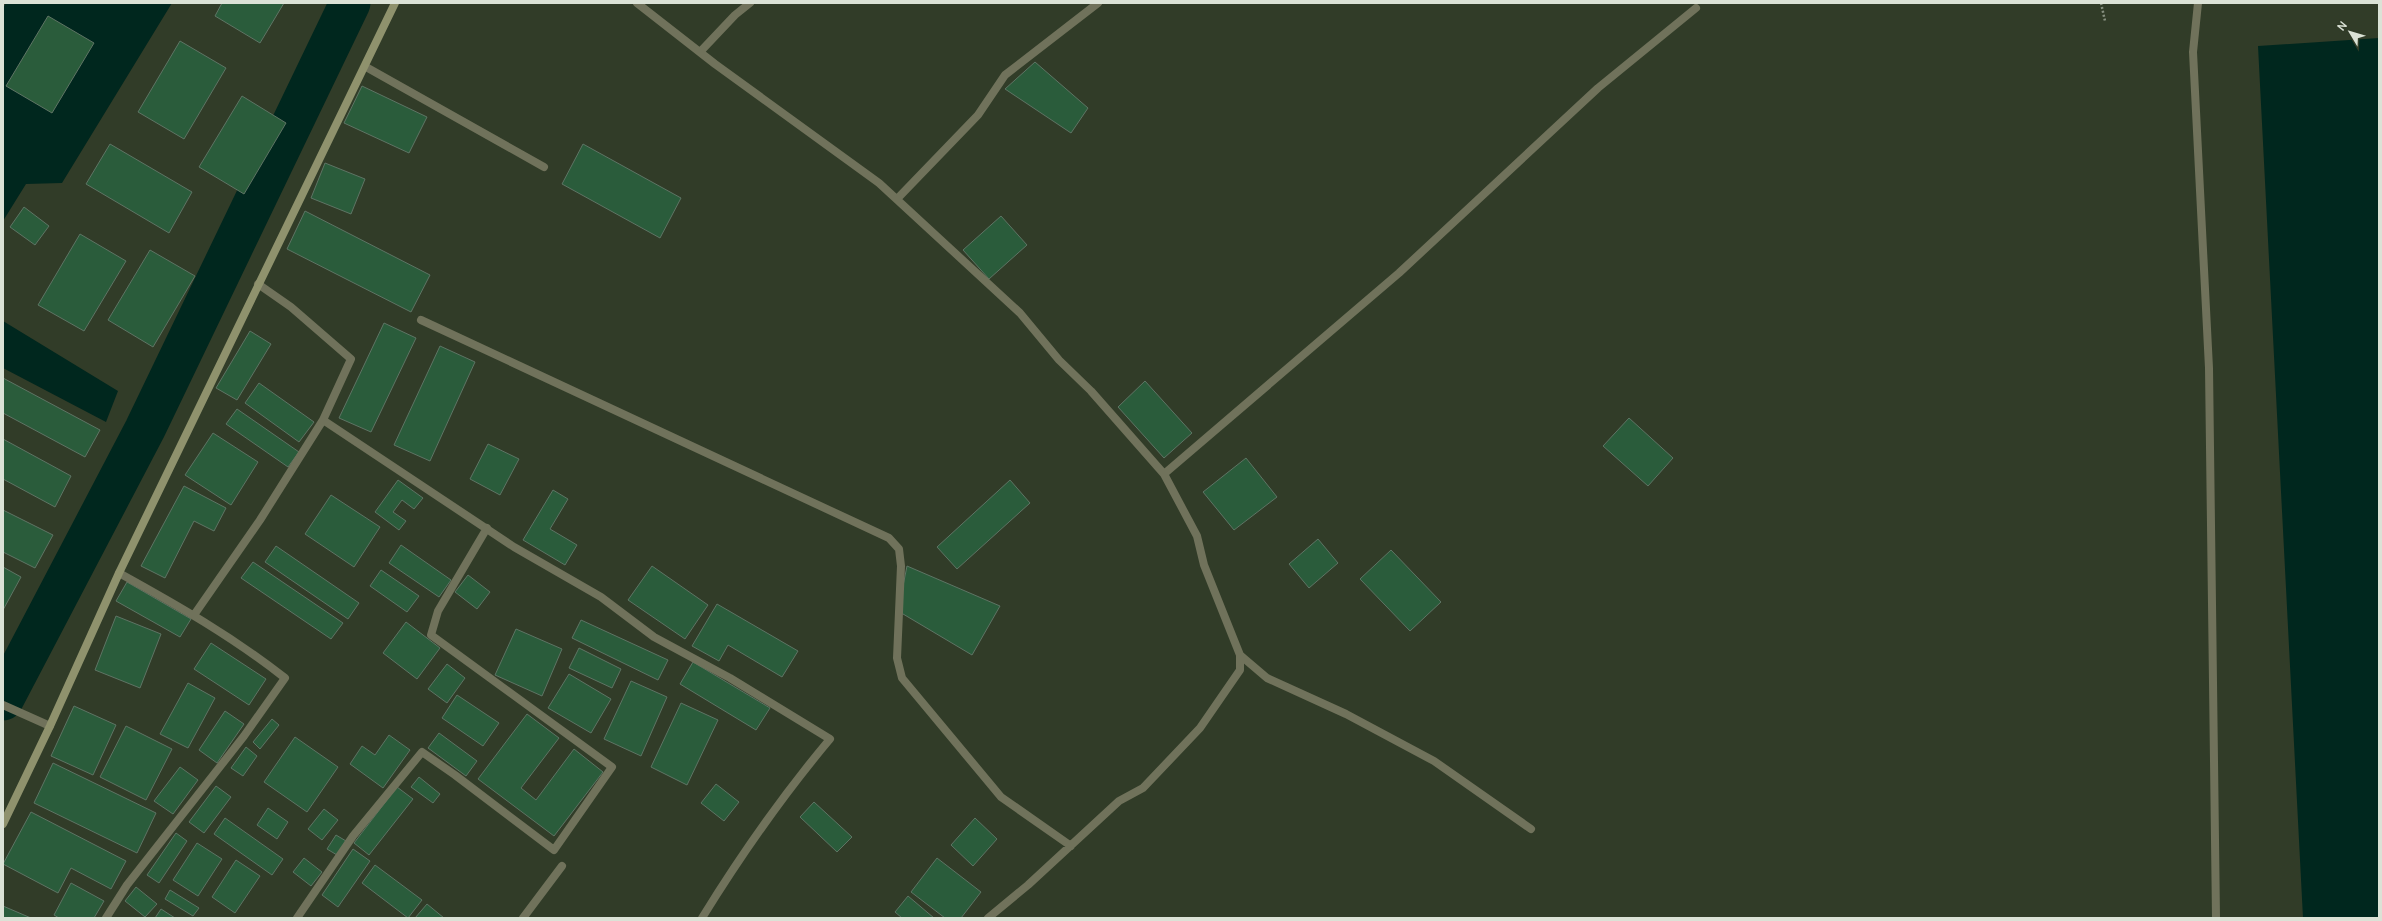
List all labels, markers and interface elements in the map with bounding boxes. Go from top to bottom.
north arrow [2330,12,2370,52]
text: N [2333,18,2350,33]

